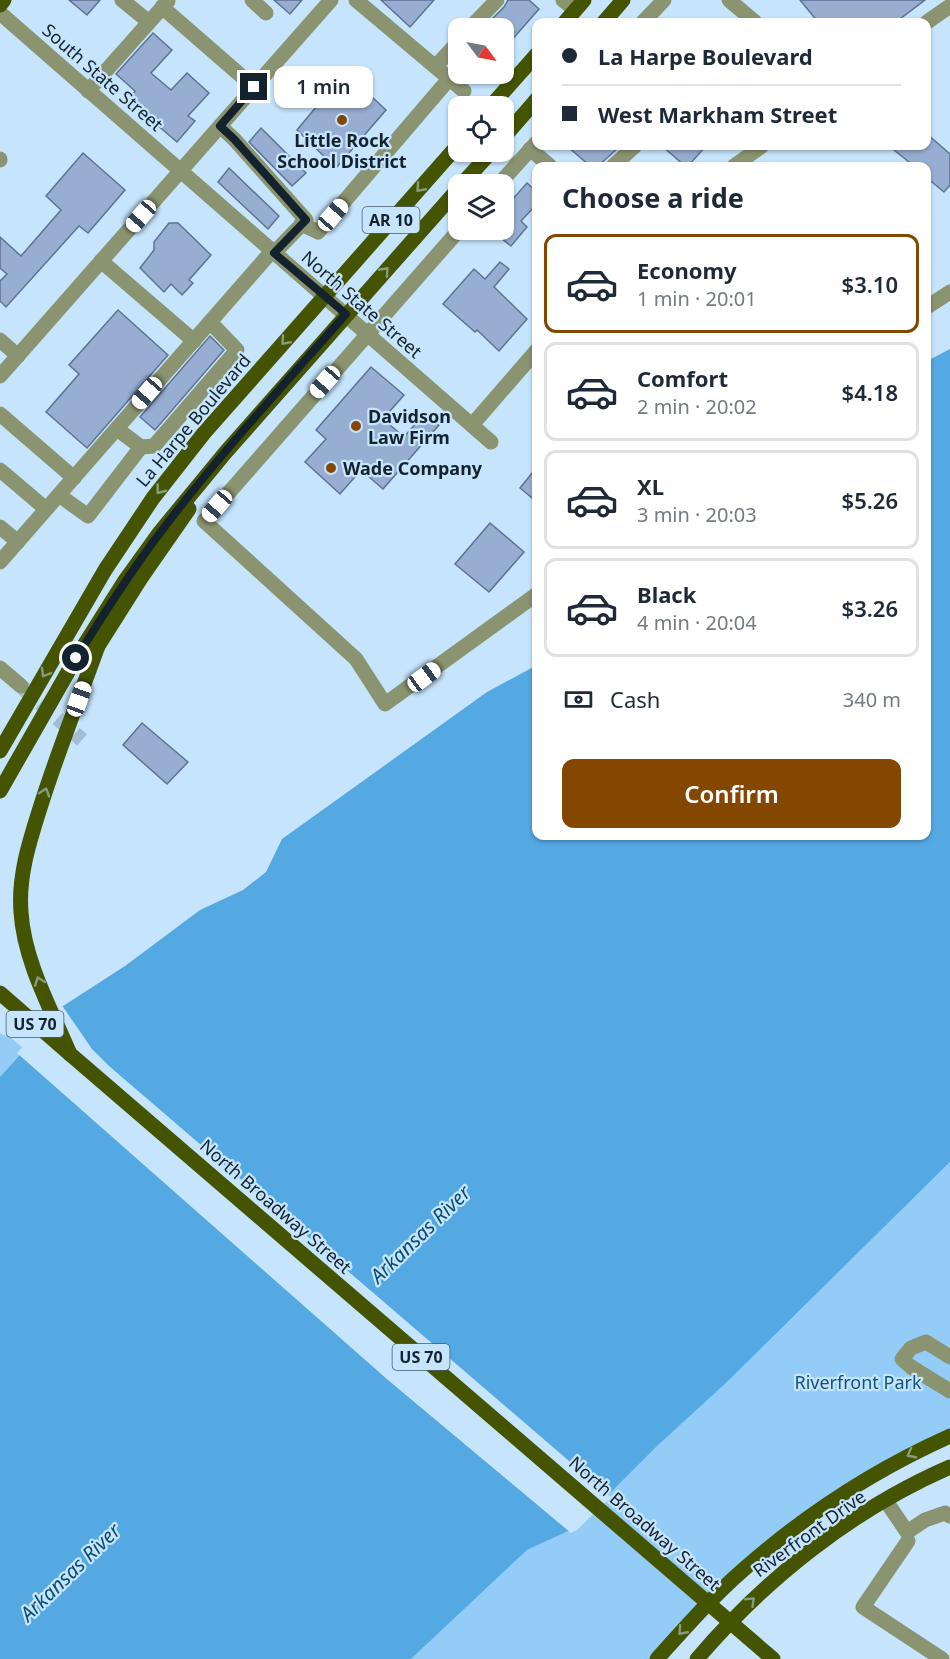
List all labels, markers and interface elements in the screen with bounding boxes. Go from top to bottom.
street label: South State Street [38,18,169,136]
north arrow [448,18,514,84]
map controls [448,18,514,240]
text: La Harpe Boulevard [598,41,813,71]
callout: 1 min [275,66,374,108]
route end [240,73,267,100]
text: 1 min [296,73,351,100]
button: locate [448,96,514,162]
text: West Markham Street [598,99,837,129]
marker: Little Rock School District [335,113,349,127]
place label: Little Rock School District [277,128,407,173]
button: layers [448,174,514,240]
text: Choose a ride [562,179,744,216]
one-way arrow [416,181,427,192]
car [314,196,352,234]
car [122,197,160,235]
road number: AR 10 [362,207,420,233]
street label: North State Street [297,245,428,363]
text: Economy [637,255,736,285]
icon: car [565,257,619,311]
one-way arrow [378,267,389,278]
text: $3.10 [842,269,898,299]
text: 1 min · 20:01 [637,285,757,312]
one-way arrow [281,334,292,345]
street label: La Harpe Boulevard [130,349,256,491]
car [306,363,344,401]
text: Comfort [637,363,728,393]
icon: car [565,365,619,419]
car [128,374,166,412]
text: $4.18 [842,377,898,407]
text: 2 min · 20:02 [637,393,757,420]
place label: Davidson Law Firm [368,404,451,449]
marker: Davidson Law Firm [349,419,363,433]
place label: Wade Company [343,456,483,480]
marker: Wade Company [324,461,338,475]
text: XL [637,471,664,501]
icon: car [565,473,619,527]
one-way arrow [156,483,167,494]
text: $5.26 [842,485,898,515]
car [198,487,236,525]
text: 3 min · 20:03 [637,501,757,528]
text: Black [637,579,696,609]
icon: car [565,581,619,635]
text: $3.26 [842,593,898,623]
text: 4 min · 20:04 [637,609,757,636]
route start [62,644,89,671]
car [404,659,444,695]
one-way arrow [41,667,52,677]
car [64,679,94,719]
icon: cash [562,683,595,716]
text: Cash [610,684,660,714]
text: 340 m [843,686,901,713]
button: Confirm [562,759,901,828]
one-way arrow [38,787,50,798]
one-way arrow [34,976,47,986]
road number: US 70 [6,1011,63,1037]
street label: North Broadway Street [195,1133,357,1279]
water label: Arkansas River [363,1178,477,1290]
road number: US 70 [392,1344,450,1370]
park label: Riverfront Park [794,1370,922,1394]
one-way arrow [906,1447,917,1459]
street label: North Broadway Street [564,1450,726,1596]
street label: Riverfront Drive [748,1484,870,1582]
water label: Arkansas River [13,1516,127,1628]
one-way arrow [745,1597,755,1608]
one-way arrow [678,1625,689,1635]

